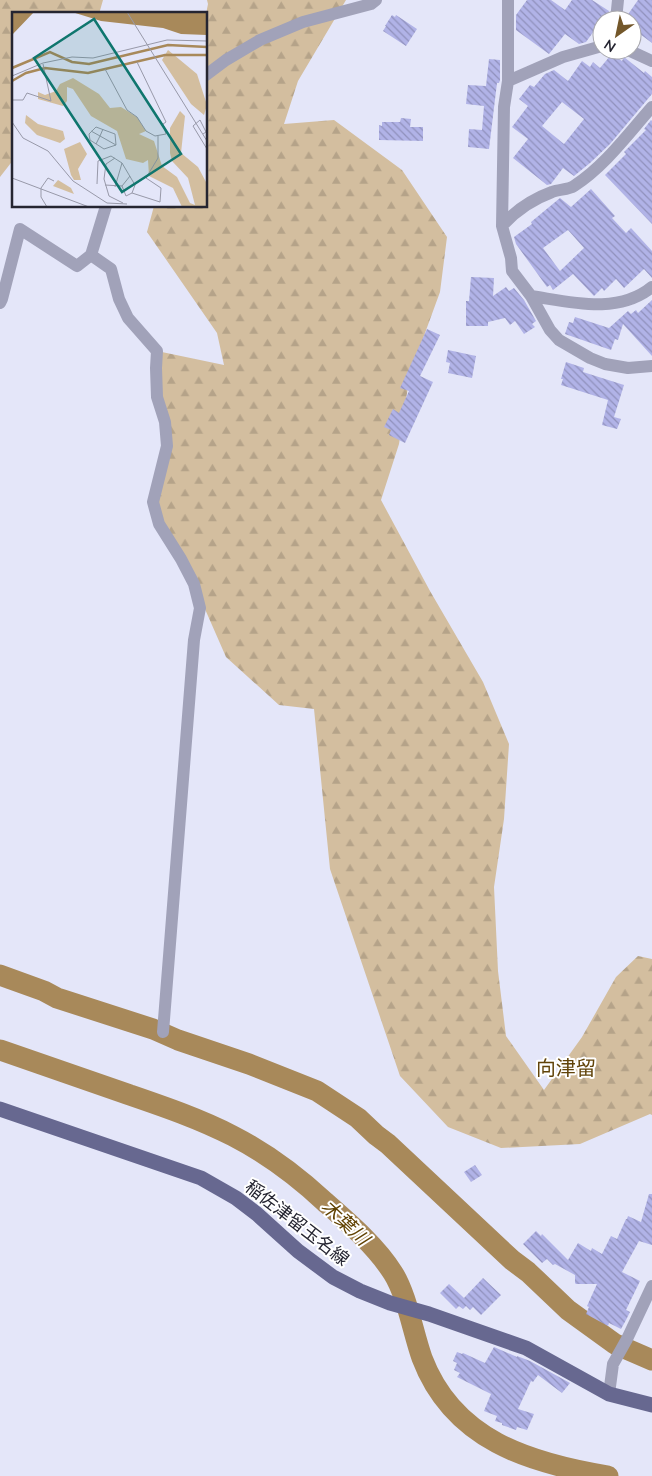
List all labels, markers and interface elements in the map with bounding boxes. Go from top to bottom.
north arrow [592,10,642,60]
inset map [12,12,208,208]
text: N [601,35,620,56]
district label: 向津留 [536,1055,596,1082]
street label: 稲佐津留玉名線 [240,1175,354,1271]
water label: 木葉川 [315,1194,376,1253]

